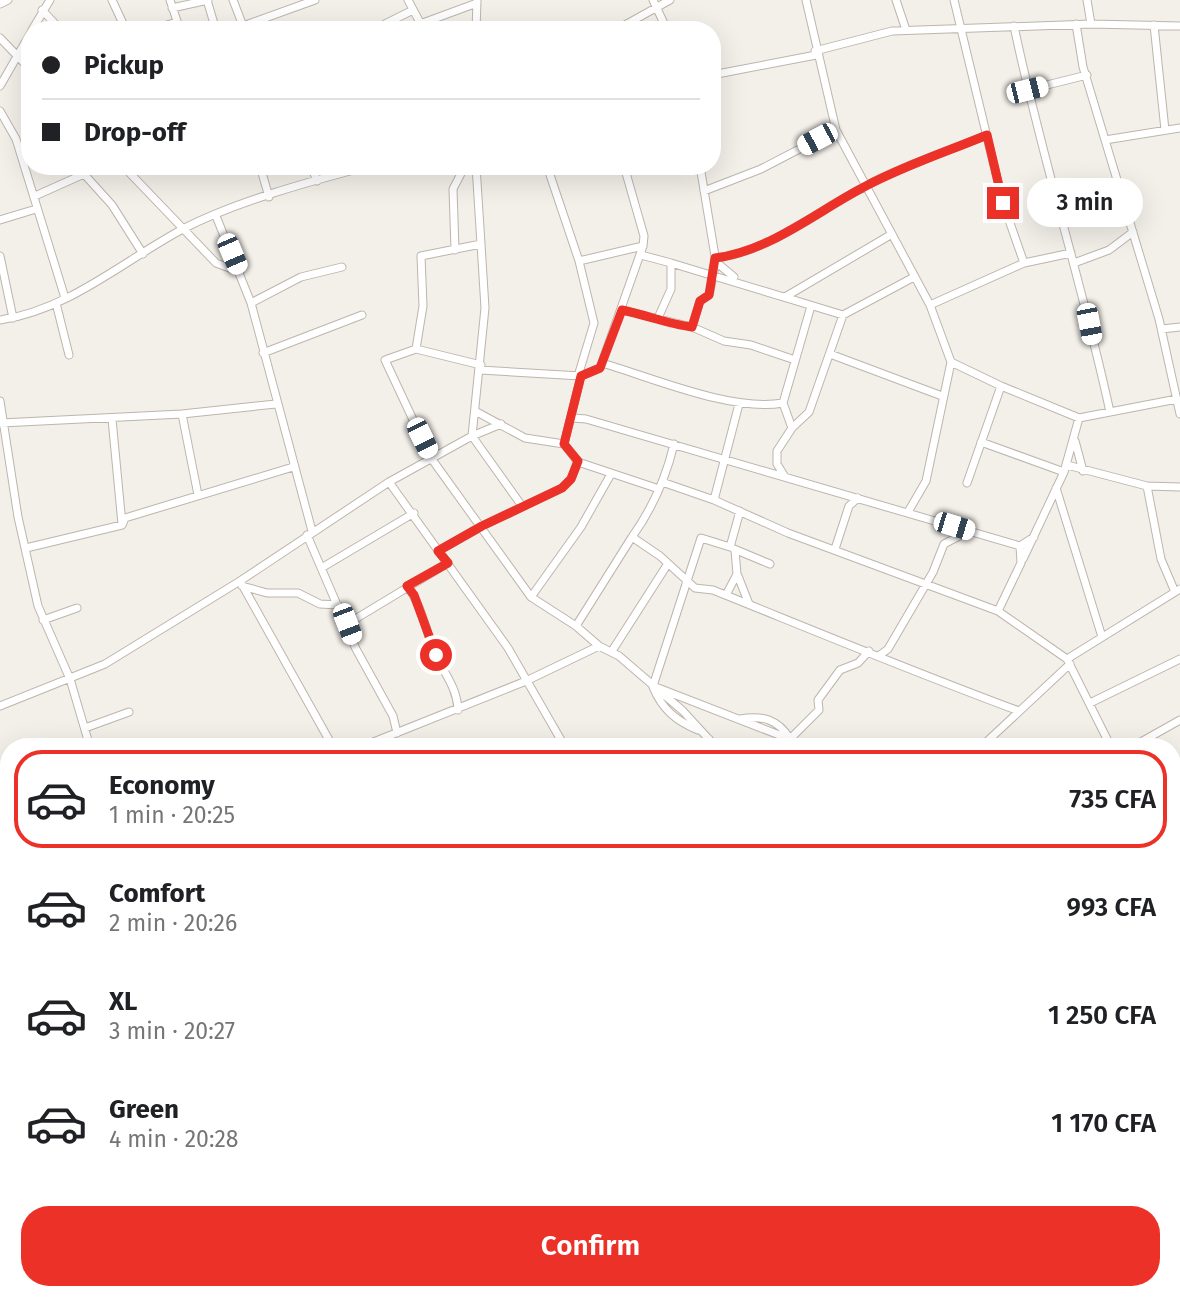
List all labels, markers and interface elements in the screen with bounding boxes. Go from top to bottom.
text: Pickup [84,50,164,81]
car [1005,75,1050,105]
text: Drop-off [84,117,186,148]
car [794,120,841,158]
callout: 3 min [1028,178,1143,228]
route end [987,187,1019,219]
text: 3 min [1057,188,1113,216]
car [215,231,250,277]
car [1075,301,1104,347]
car [404,415,441,461]
car [931,510,978,542]
car [330,601,365,647]
route start [420,639,452,671]
icon: car [25,768,88,831]
text: Economy [109,770,215,801]
text: 735 CFA [1069,784,1156,815]
text: 1 min · 20:25 [109,801,235,829]
icon: car [25,876,88,939]
text: Comfort [109,878,205,909]
text: 993 CFA [1067,892,1156,923]
text: 2 min · 20:26 [109,909,237,937]
icon: car [25,984,88,1047]
text: XL [109,986,137,1017]
text: 1 250 CFA [1048,1000,1156,1031]
text: 3 min · 20:27 [109,1017,235,1045]
icon: car [25,1092,88,1155]
text: Green [109,1094,179,1125]
text: 1 170 CFA [1051,1108,1156,1139]
text: 4 min · 20:28 [109,1125,239,1153]
button: Confirm [21,1206,1160,1286]

